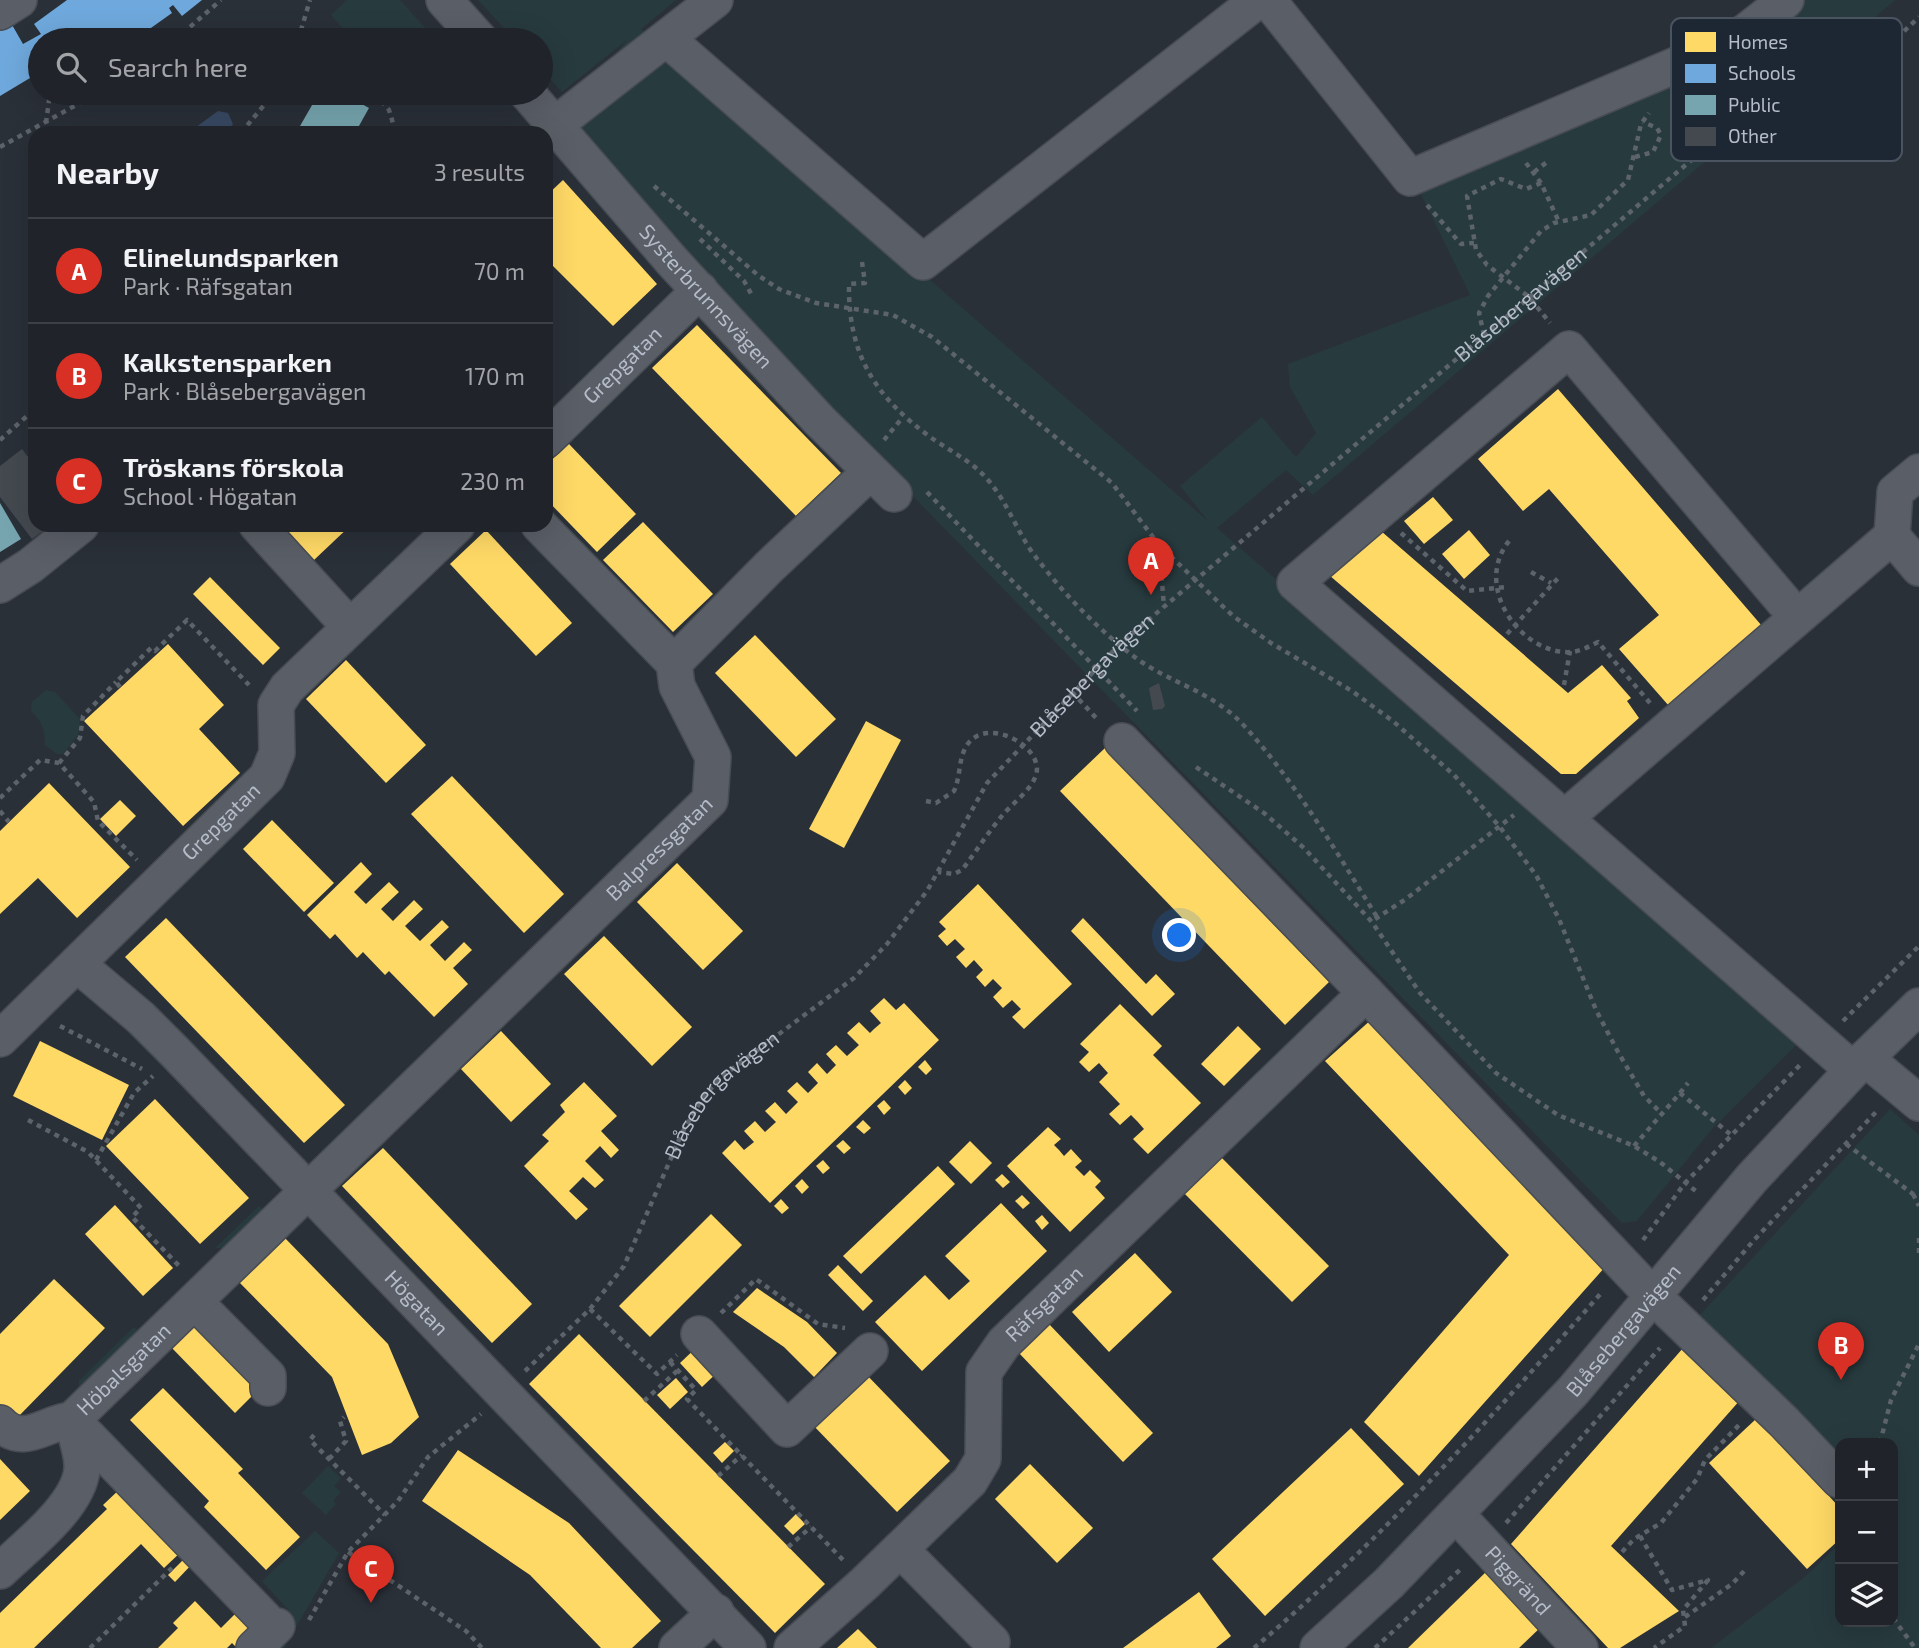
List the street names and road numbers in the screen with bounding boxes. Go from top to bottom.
street label: Systerbrunnsvägen [635,219,779,373]
street label: Blåsebergavägen [1449,240,1591,366]
street label: Grepgatan [577,321,666,408]
street label: Blåsebergavägen [1024,607,1158,741]
street label: Grepgatan [176,777,265,865]
street label: Balpressgatan [600,791,717,905]
street label: Blåsebergavägen [658,1024,783,1162]
street label: Blåsebergavägen [1560,1258,1685,1401]
street label: Räfsgatan [999,1260,1087,1346]
street label: Högatan [380,1264,454,1340]
street label: Höbalsgatan [71,1317,175,1420]
street label: Piggränd [1481,1540,1557,1620]

